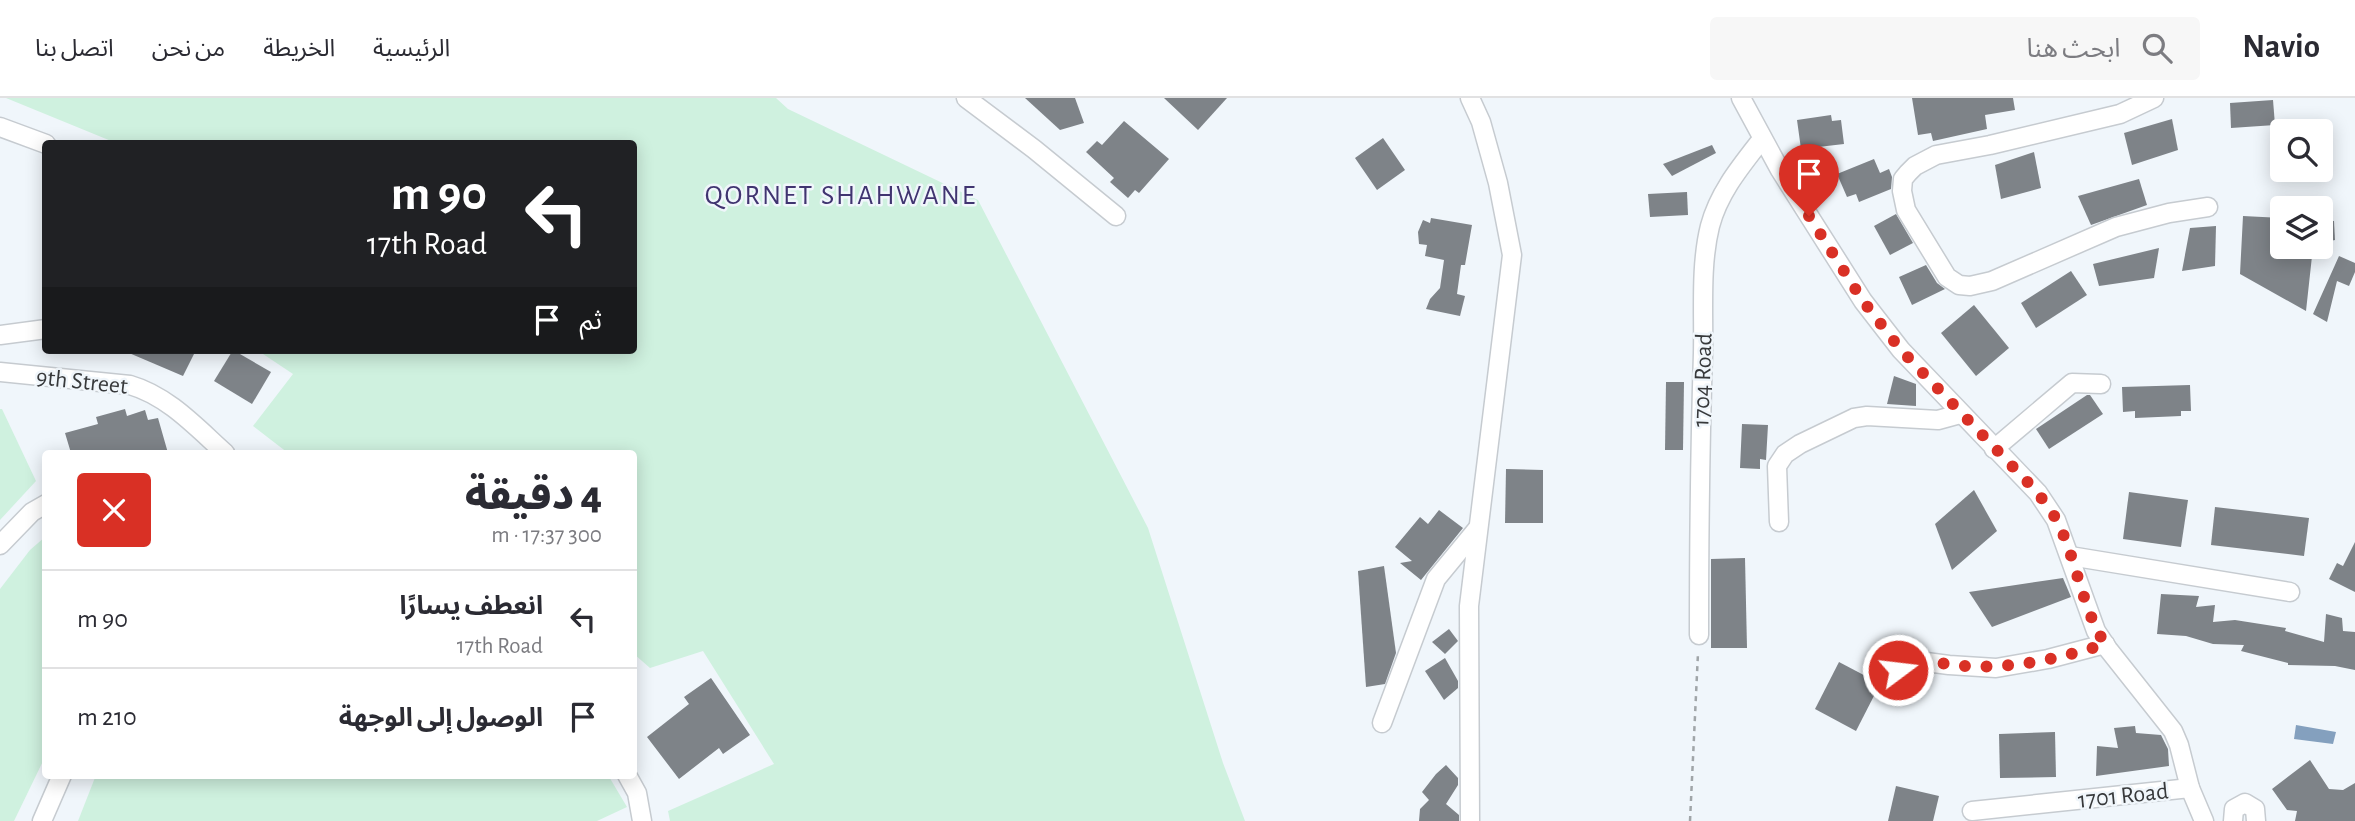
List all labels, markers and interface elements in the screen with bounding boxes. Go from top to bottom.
search box [1710,17,2200,80]
icon: search [2138,29,2176,67]
text: Navio [2242,31,2320,64]
text: ابحث هنا [2026,36,2120,62]
text: اتصل بنا [35,37,114,61]
text: من نحن [152,37,225,61]
text: الخريطة [263,37,335,61]
text: الرئيسية [373,37,450,61]
map controls [2270,119,2333,259]
button: search [2270,119,2333,182]
pin [1779,144,1839,216]
icon: arrive [1790,155,1828,193]
icon: left [511,168,602,259]
text: 90 m [391,170,487,219]
district label: QORNET SHAHWANE [705,182,977,210]
button: layers [2270,196,2333,259]
text: 17th Road [367,228,487,260]
icon: arrive [528,301,566,339]
text: ثم [580,308,602,334]
street label: 1704 Road [1689,333,1717,428]
street label: 9th Street [35,365,129,399]
button: close [77,473,151,547]
text: 4 دقيقة [465,475,602,517]
text: 300 m · 17:37 [491,524,602,547]
text: انعطف يسارًا [399,593,543,619]
icon: left [564,600,602,638]
text: 90 m [77,606,128,632]
position arrow [1861,633,1935,707]
text: 17th Road [457,635,543,658]
icon: arrive [564,698,602,736]
text: 210 m [77,704,137,730]
text: الوصول إلى الوجهة [339,705,543,731]
street label: 1701 Road [2077,779,2170,813]

